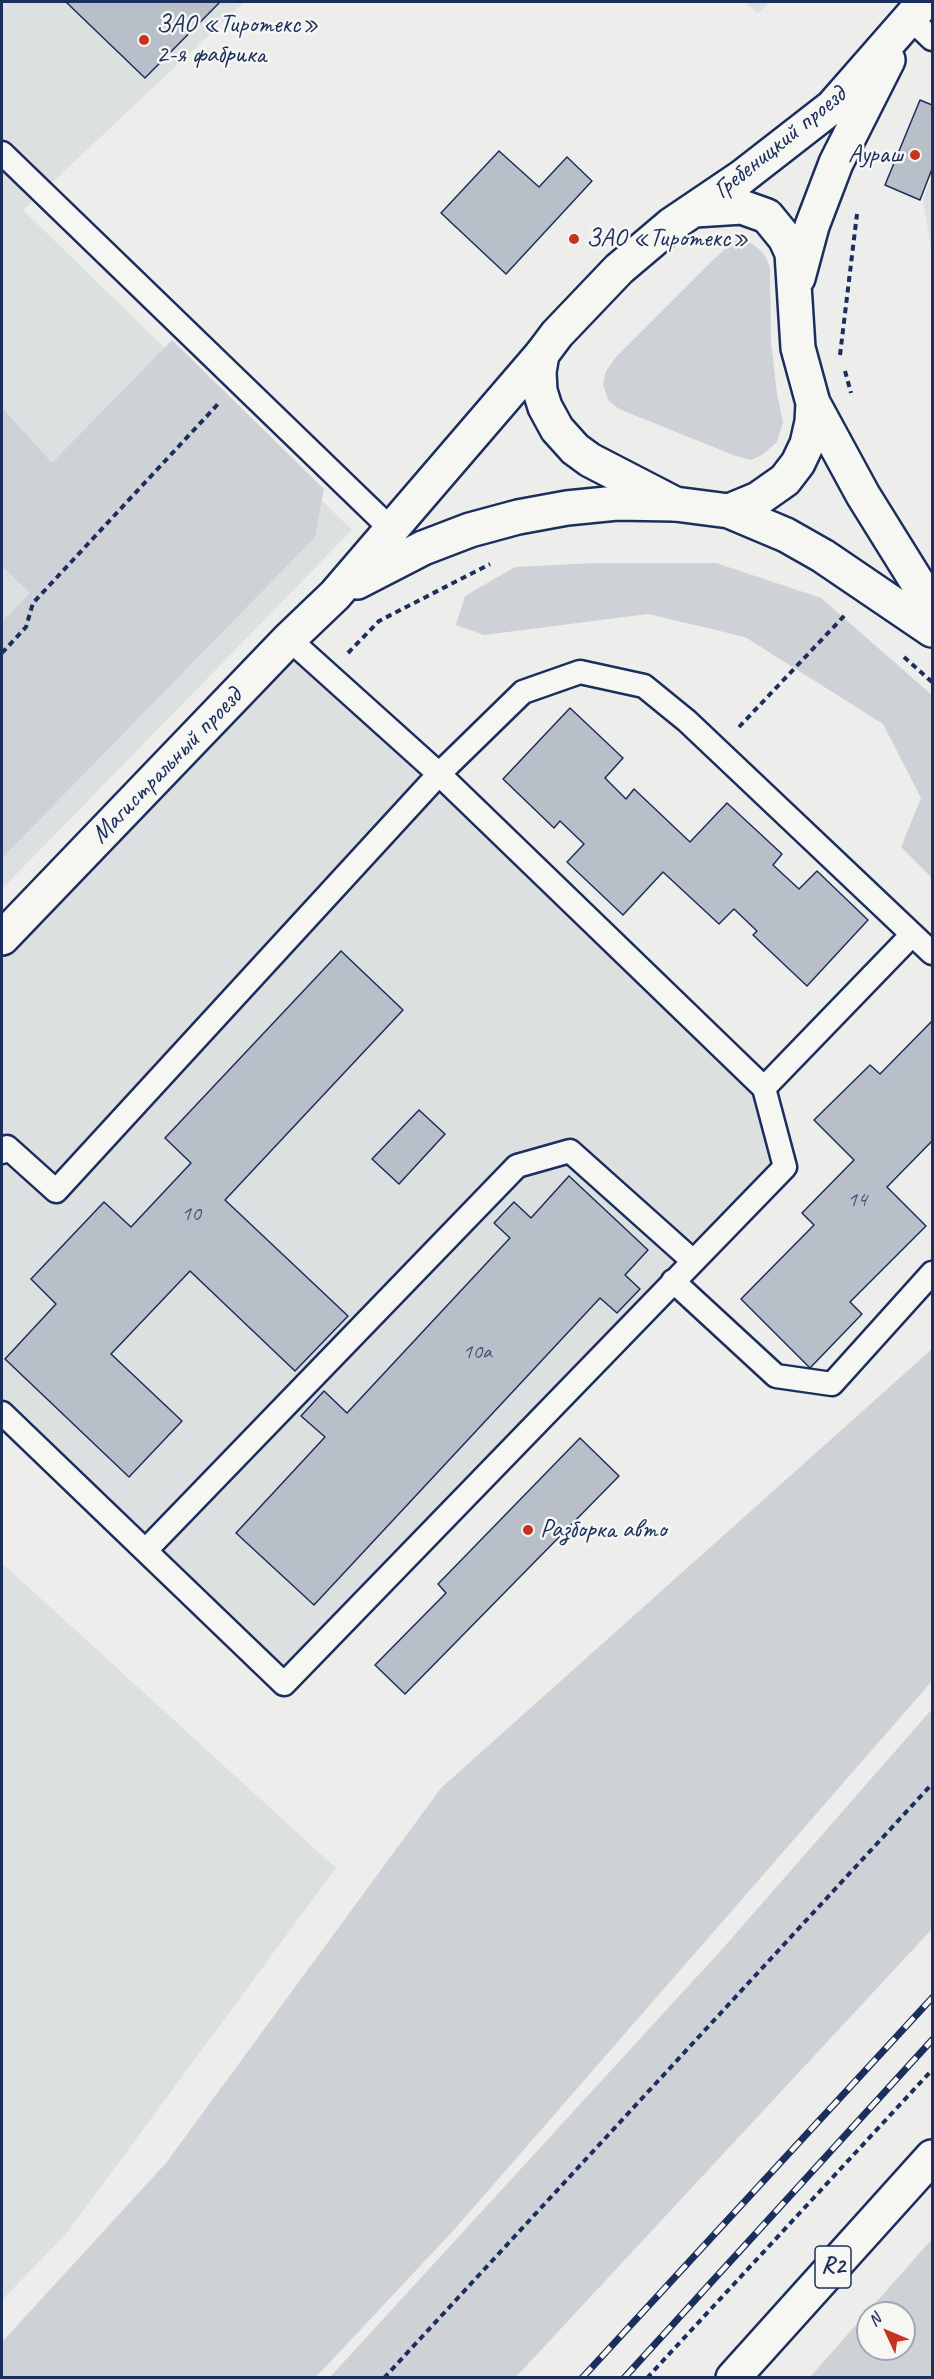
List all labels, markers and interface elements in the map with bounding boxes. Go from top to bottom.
place label: ЗАО «Тиротекс» 2-я фабрика [156,9,319,70]
marker: ЗАО «Тиротекс» 2-я фабрика [137,33,151,47]
street label: Гребеницкий проезд [707,80,853,206]
place label: Аураш [848,139,903,171]
marker: Аураш [908,148,922,162]
place label: ЗАО «Тиротекс» [586,223,749,255]
marker: ЗАО «Тиротекс» [567,232,581,246]
street label: Магистральный проезд [85,682,249,850]
house number: 14 [847,1187,867,1213]
house number: 10 [181,1201,201,1227]
house number: 10a [462,1339,492,1365]
place label: Разборка авто [540,1514,666,1546]
marker: Разборка авто [521,1523,535,1537]
road number: R2 [815,2246,851,2288]
north arrow [856,2301,916,2361]
text: N [864,2309,885,2330]

